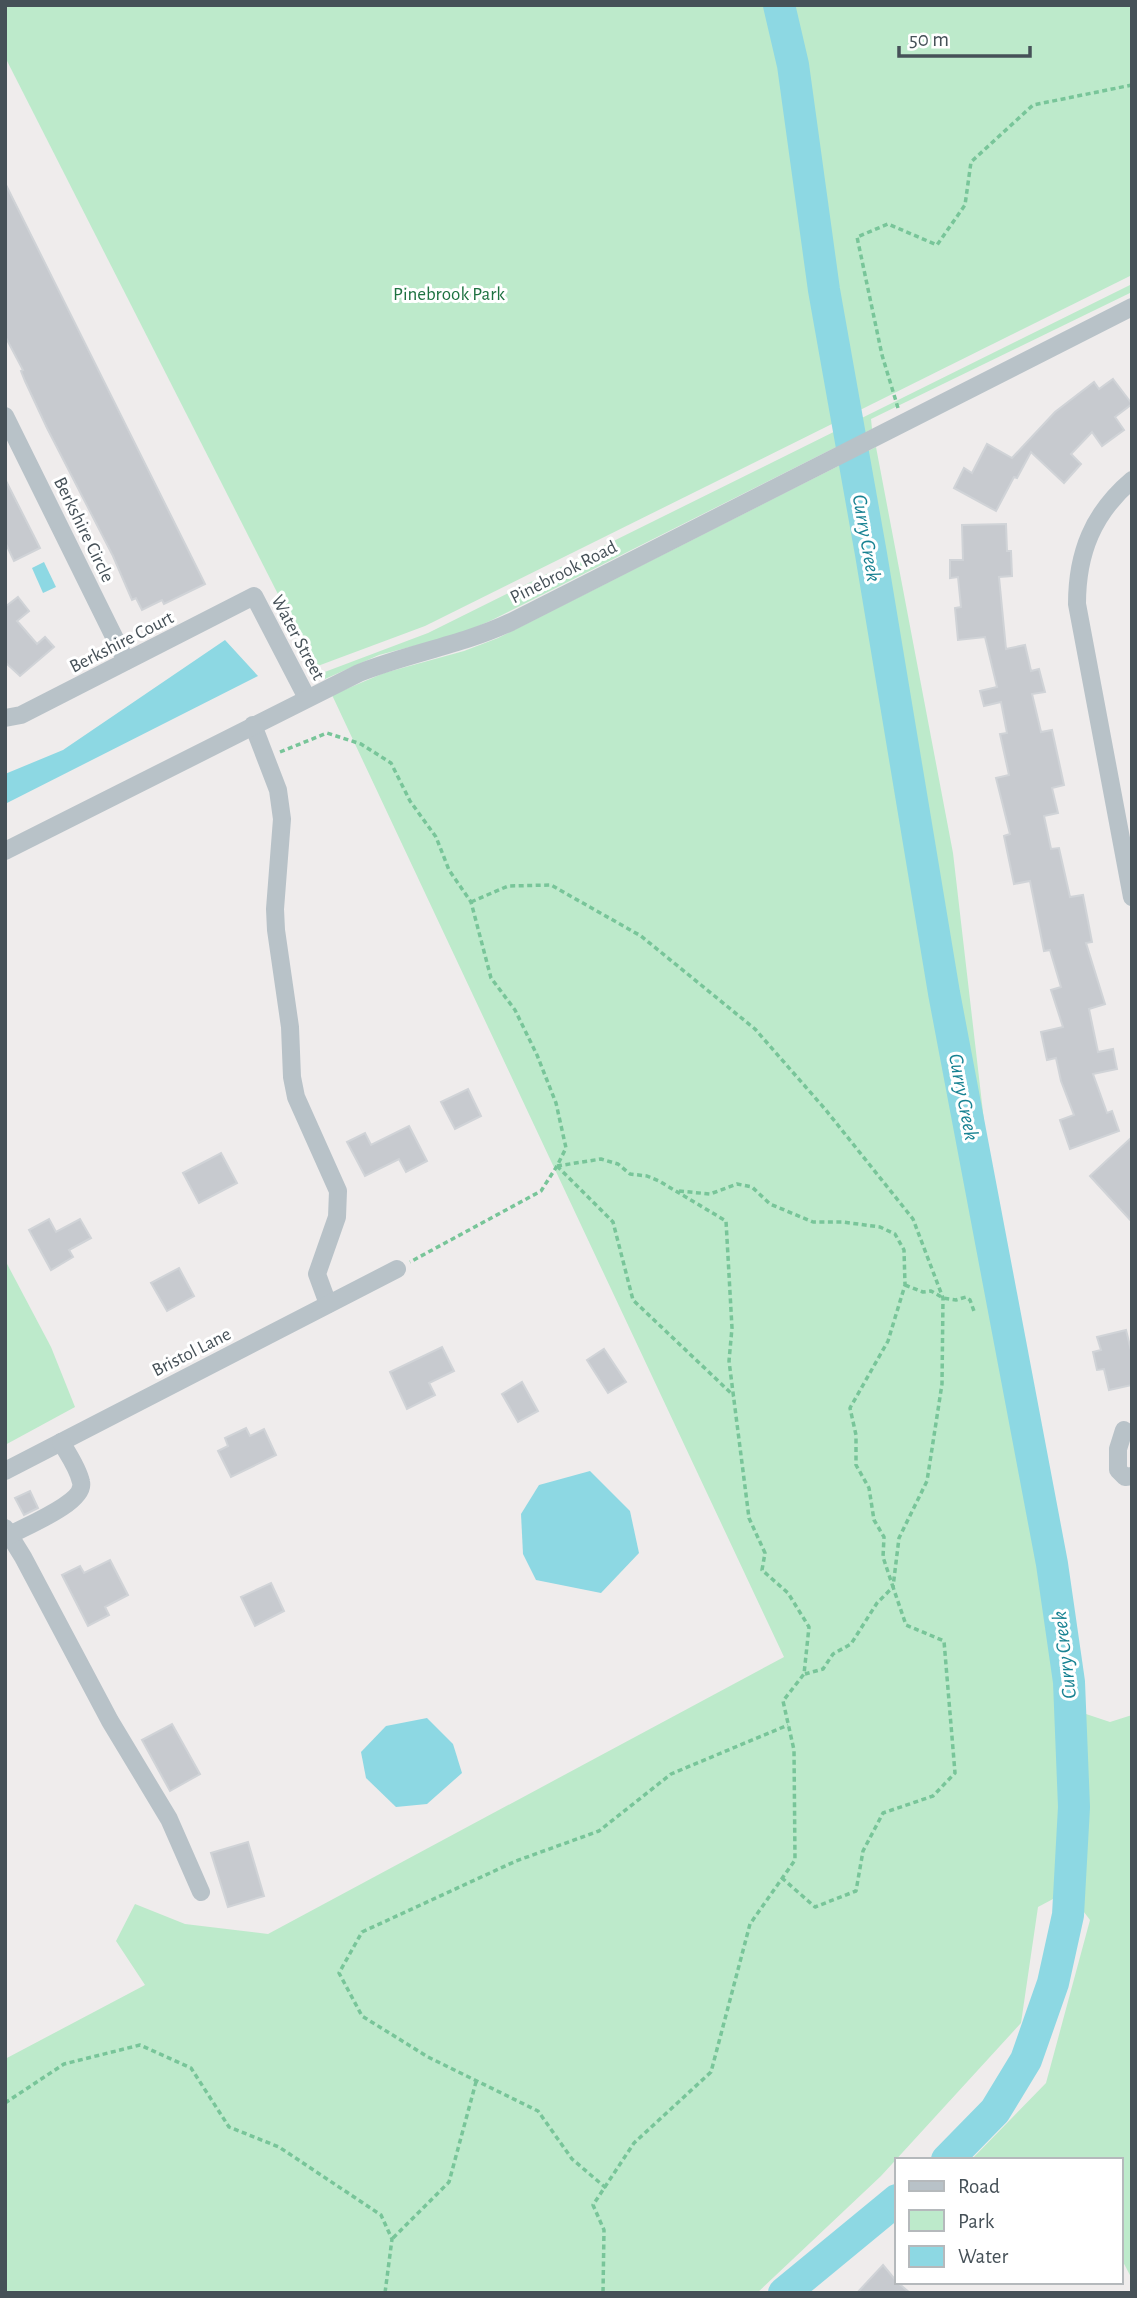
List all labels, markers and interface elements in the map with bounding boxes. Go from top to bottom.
scale bar [899,14,1030,58]
text: 50 m [909,29,949,50]
park label: Pinebrook Park [393,285,505,304]
street label: Berkshire Circle [50,474,117,585]
water label: Curry Creek [849,493,885,584]
street label: Pinebrook Road [507,537,620,607]
street label: Water Street [267,592,328,683]
street label: Berkshire Court [67,608,177,677]
water label: Curry Creek [945,1052,982,1143]
street label: Bristol Lane [149,1324,234,1380]
water label: Curry Creek [1049,1610,1080,1700]
legend [895,2158,1123,2284]
text: Road [958,2176,1000,2197]
text: Park [958,2211,995,2232]
text: Water [958,2246,1008,2267]

